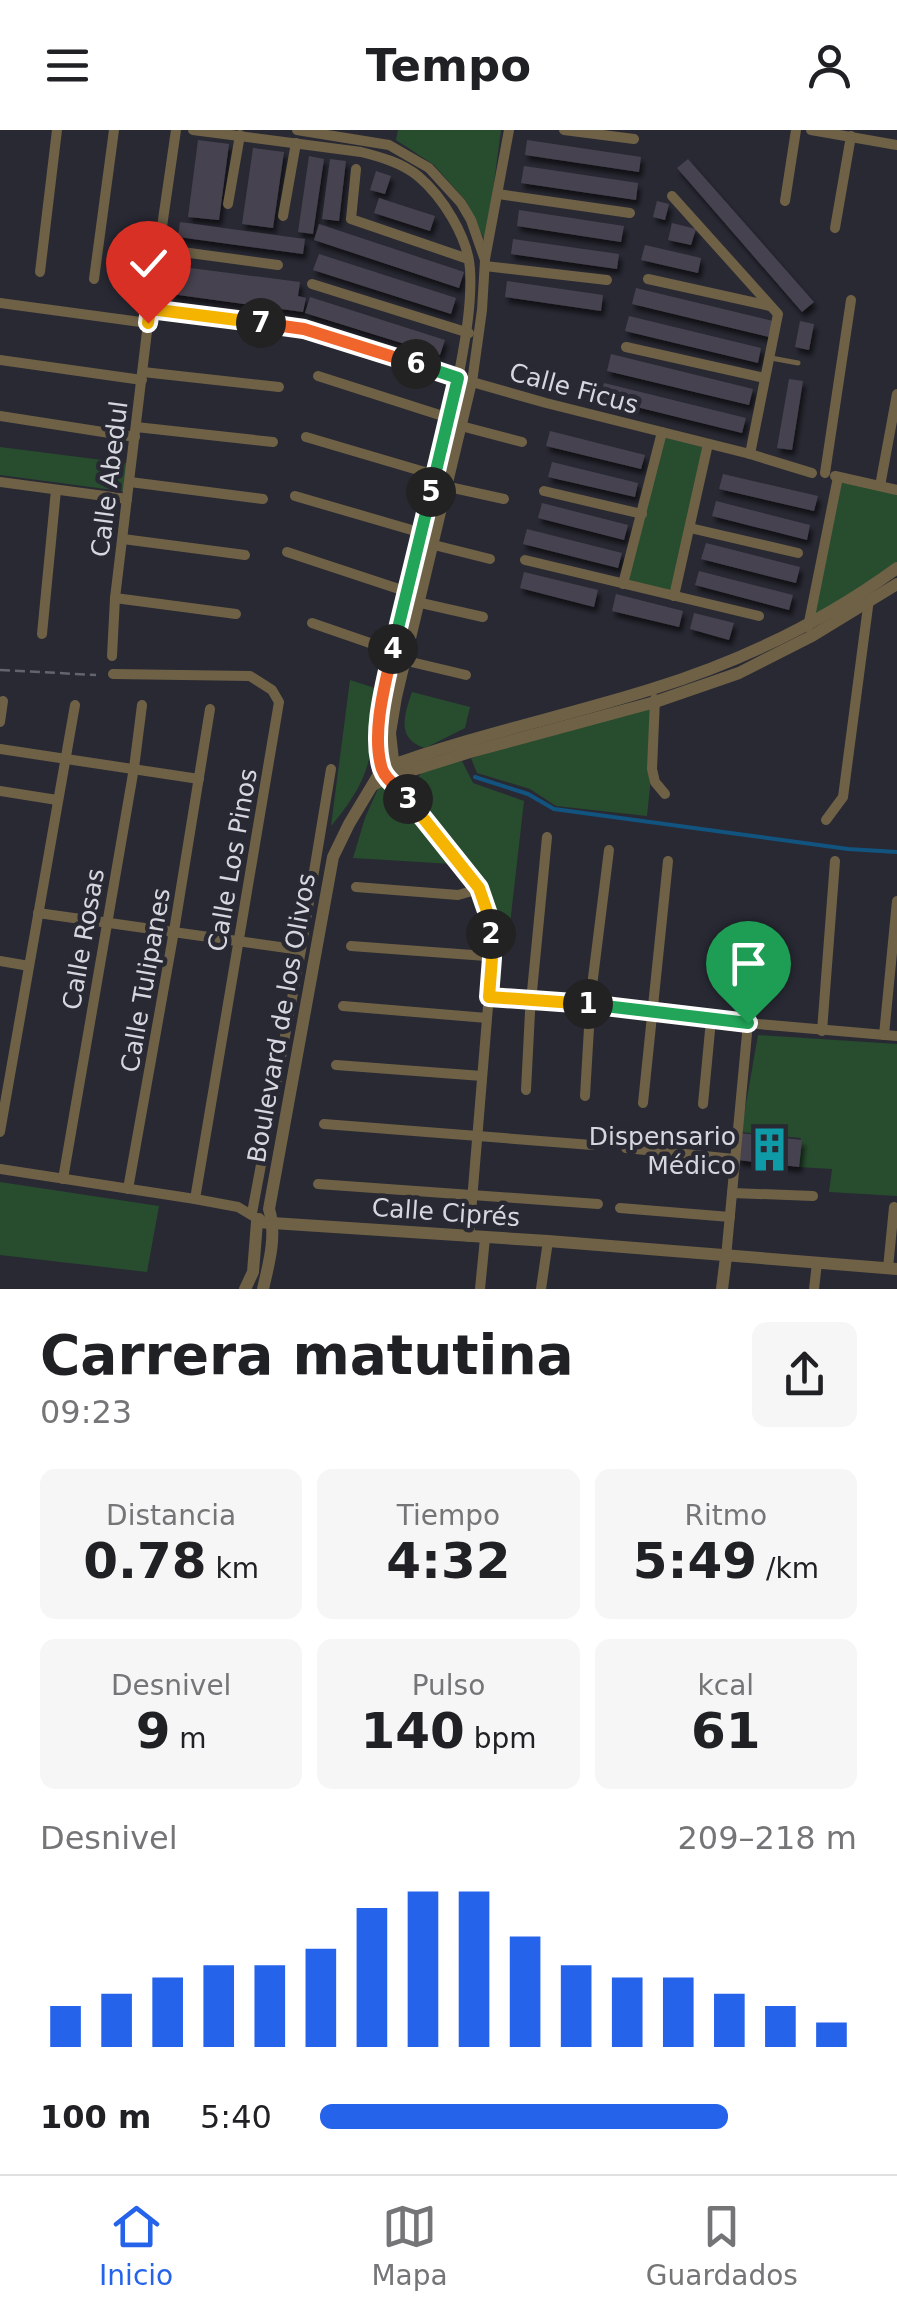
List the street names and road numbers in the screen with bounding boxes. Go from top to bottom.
street label: Calle Ficus [506,357,641,420]
street label: Calle Abedul [86,399,133,559]
street label: Calle Los Pinos [202,766,263,954]
street label: Calle Rosas [57,866,110,1012]
street label: Boulevard de los Olivos [242,871,321,1165]
street label: Calle Tulipanes [115,886,176,1075]
street label: Calle Ciprés [371,1193,521,1232]

